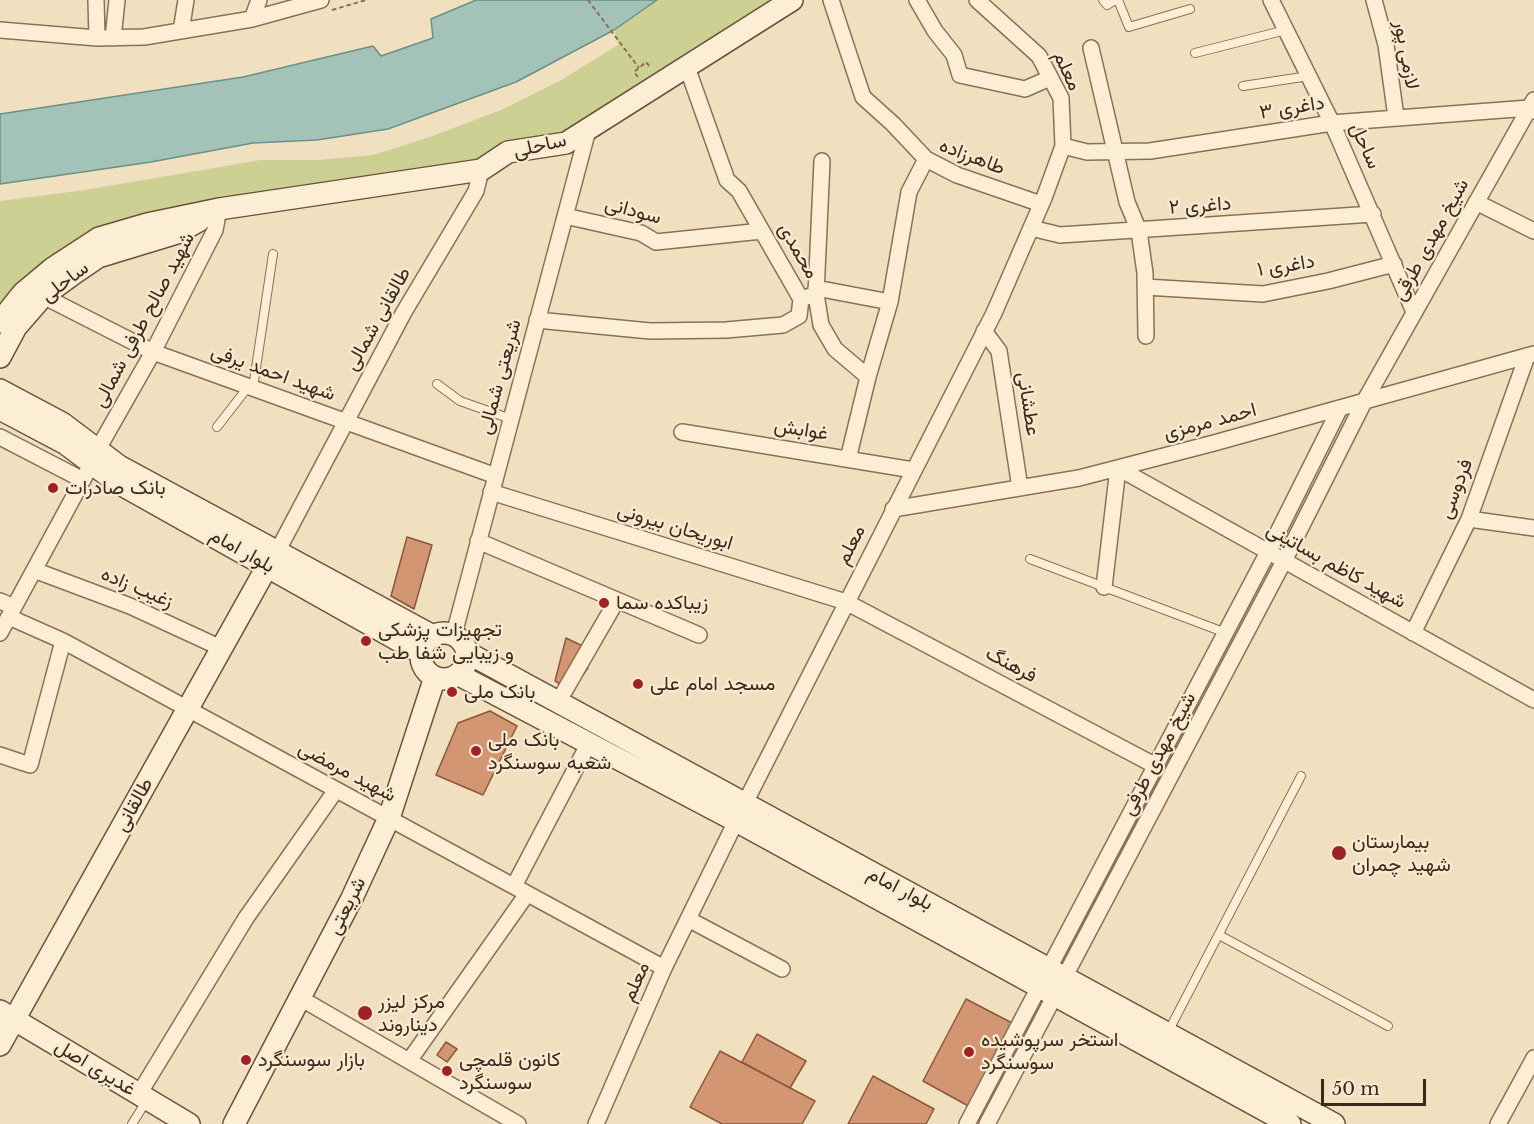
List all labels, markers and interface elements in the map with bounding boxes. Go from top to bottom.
street label: لازمی پور [1388,19,1424,91]
street label: معلم [1047,47,1087,95]
street label: داغری ۳ [1258,91,1326,125]
street label: ساحل [1344,119,1386,173]
street label: ساحلی [511,128,569,164]
street label: طاهرزاده [936,134,1008,180]
street label: شیخ مهدی طرقی [1387,175,1475,305]
street label: سودانی [602,192,664,230]
street label: داغری ۲ [1168,192,1232,220]
street label: محمدی [772,219,824,283]
street label: شهید صالح طرفی شمالی [88,228,200,412]
street label: داغری ۱ [1255,250,1317,282]
street label: ساحلی [36,256,94,308]
street label: طالقانی شمالی [340,263,416,375]
street label: شریعتی شمالی [473,317,527,437]
street label: شهید احمد یرفی [208,339,338,407]
street label: عطشانی [1011,370,1045,438]
street label: احمد مرمزی [1161,398,1259,446]
street label: غوابش [772,414,830,446]
street label: فردوسی [1434,456,1478,522]
place label: بانک صادرات [65,476,166,500]
marker: بانک صادرات [46,481,60,495]
street label: ابوریحان بیرونی [614,498,736,556]
street label: شهید کاظم بساتینی [1262,518,1410,614]
street label: معلم [831,521,871,569]
street label: بلوار امام [205,523,279,579]
street label: زغیب زاده [97,562,177,614]
place label: زیباکده سما [616,591,708,615]
marker: زیباکده سما [597,596,611,610]
place label: تجهیزات پزشکی و زیبایی شفا طب [378,618,514,665]
marker: تجهیزات پزشکی و زیبایی شفا طب [359,634,373,648]
street label: فرهنگ [981,642,1041,688]
place label: مسجد امام علی [650,672,775,696]
marker: مسجد امام علی [631,677,645,691]
place label: بانک ملی [464,680,535,704]
marker: بانک ملی [445,685,459,699]
street label: شیخ مهدی طرفی [1116,688,1202,820]
place label: بانک ملی شعبه سوسنگرد [488,728,611,775]
street label: شهید مرمضی [294,736,400,808]
marker: بانک ملی شعبه سوسنگرد [469,744,483,758]
street label: طالقانی [109,774,159,836]
place label: بیمارستان شهید چمران [1352,830,1451,877]
marker: بیمارستان شهید چمران [1330,844,1348,862]
street label: بلوار امام [863,862,937,916]
street label: شریعتی [322,873,372,939]
street label: معلم [617,958,655,1006]
place label: مرکز لیزر دیناروند [378,990,445,1037]
marker: مرکز لیزر دیناروند [356,1004,374,1022]
place label: استخر سرپوشیده سوسنگرد [981,1028,1118,1075]
street label: غدیری اصل [50,1034,140,1102]
marker: استخر سرپوشیده سوسنگرد [962,1045,976,1059]
place label: بازار سوسنگرد [258,1048,365,1072]
place label: کانون قلمچی سوسنگرد [459,1048,561,1095]
marker: بازار سوسنگرد [239,1053,253,1067]
marker: کانون قلمچی سوسنگرد [440,1064,454,1078]
scale bar [1324,1067,1429,1105]
text: 50 m [1332,1078,1380,1100]

